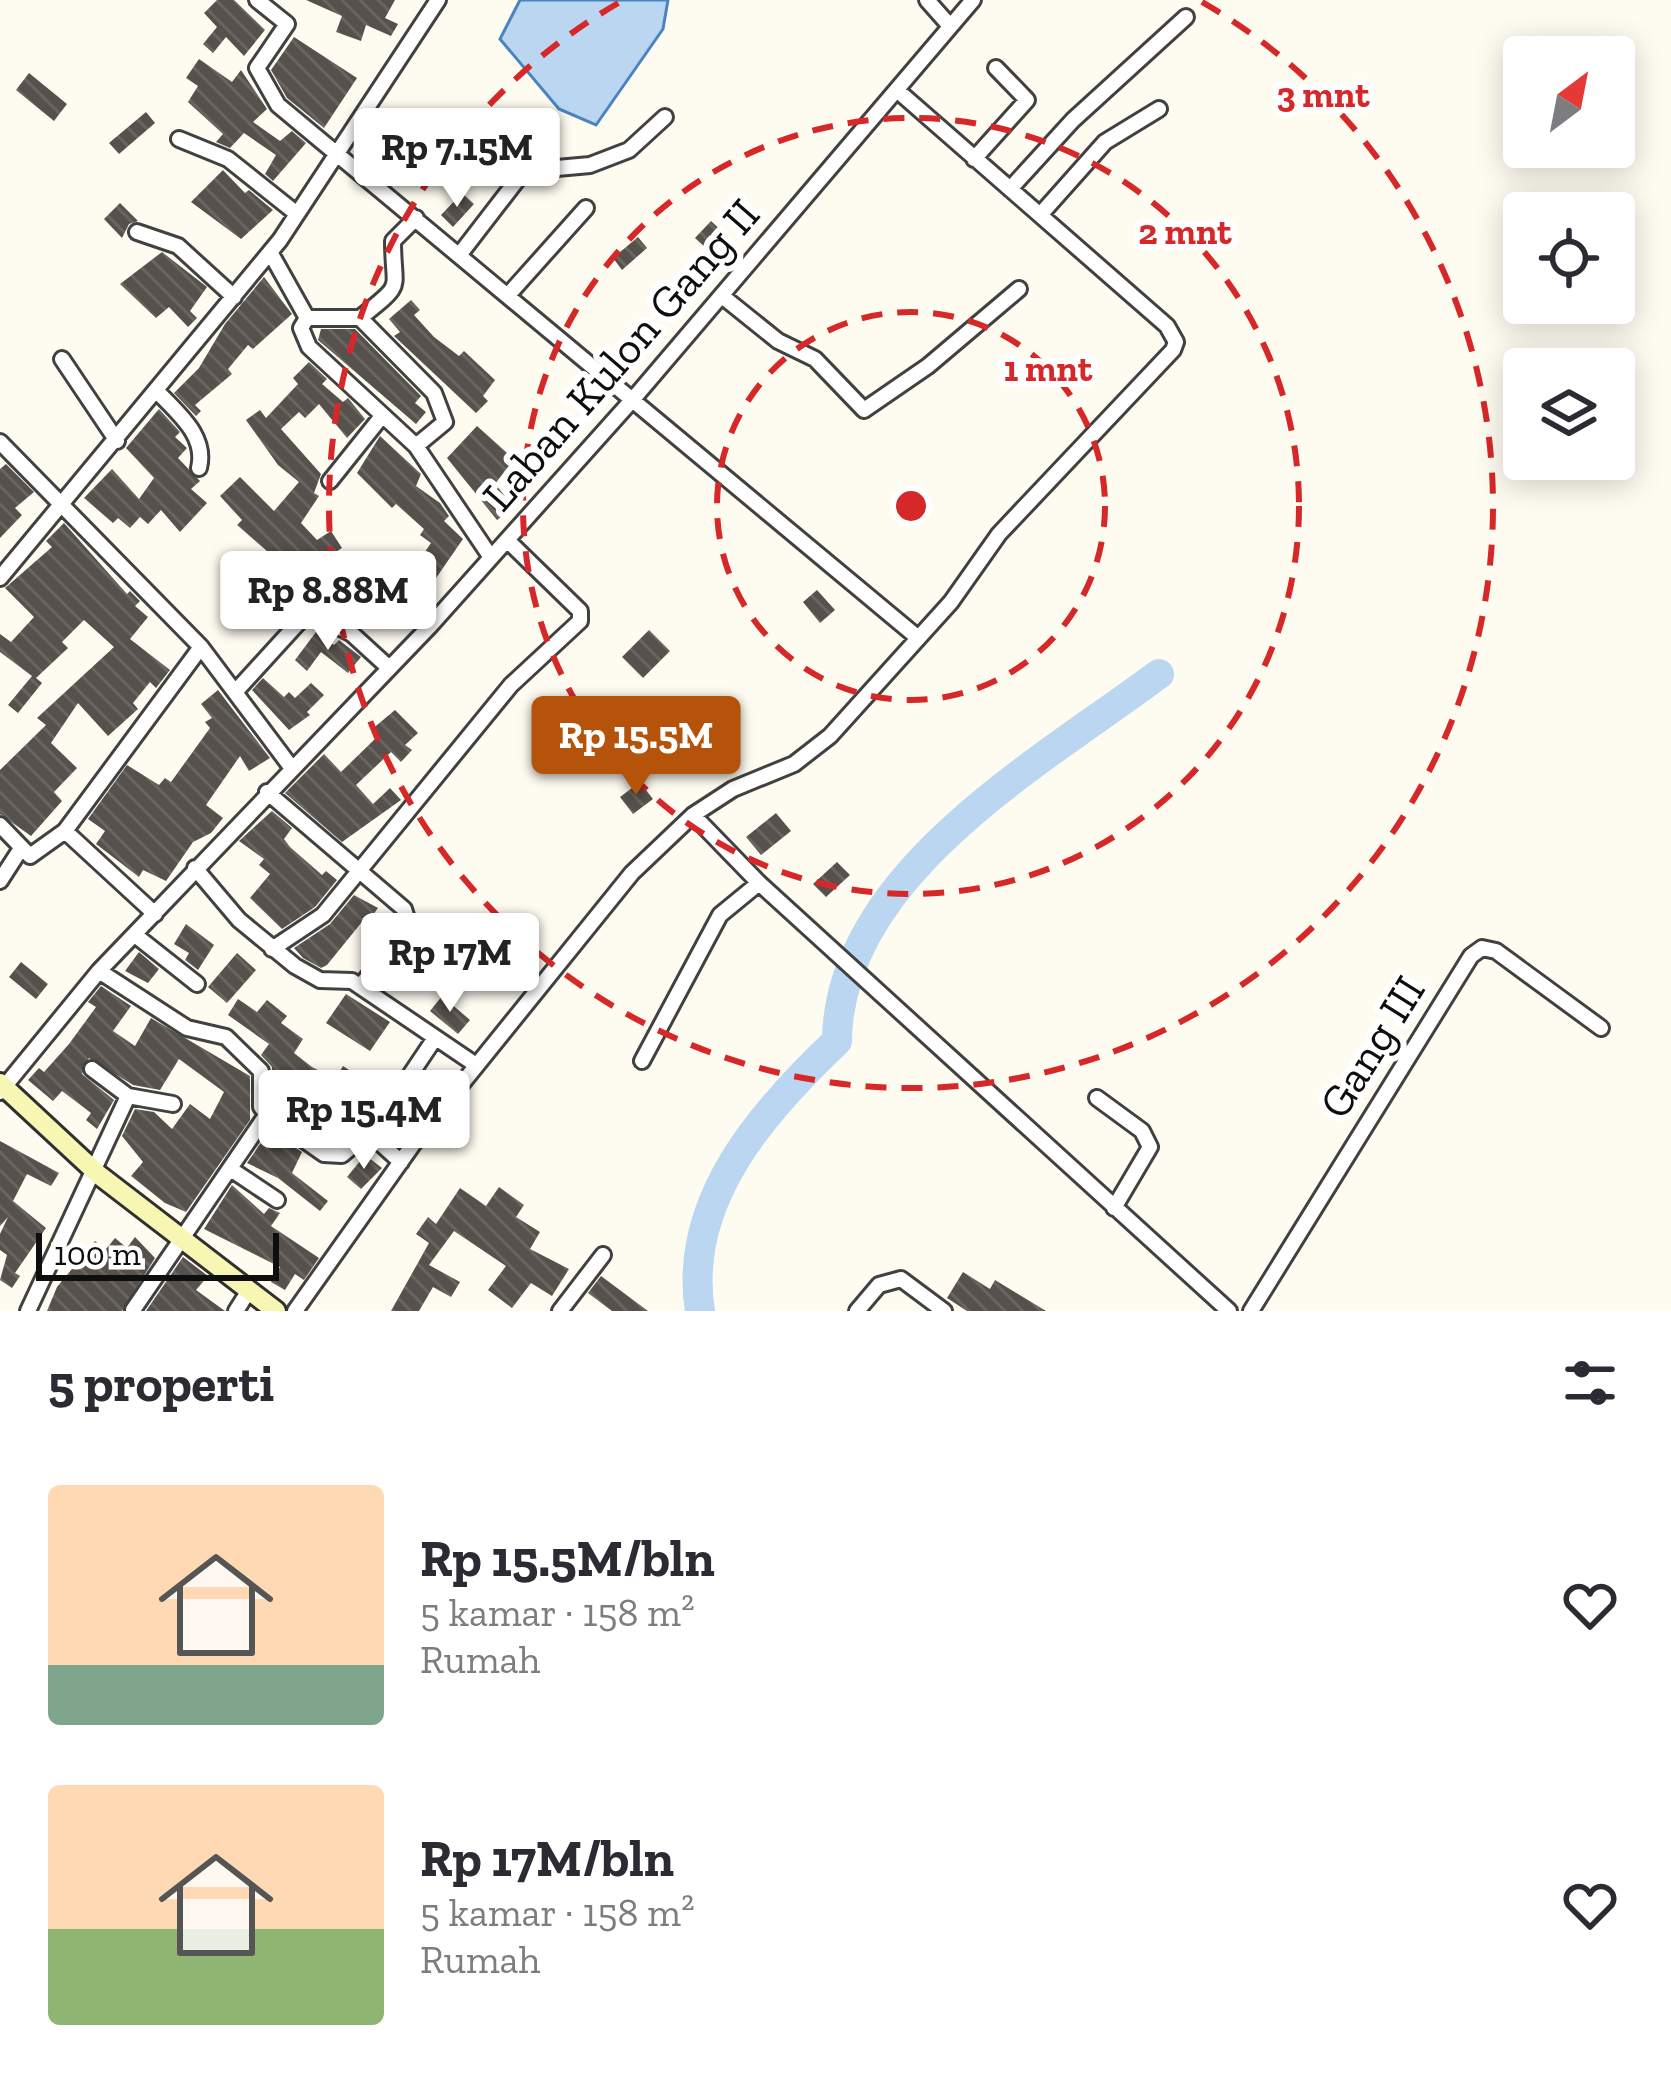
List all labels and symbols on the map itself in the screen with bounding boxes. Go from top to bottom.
north arrow [1503,36,1635,168]
text: 3 mnt [1276,73,1370,116]
pin: Rp 7.15M [333,108,581,210]
street label: Laban Kulon Gang II [471,188,771,522]
text: 2 mnt [1138,210,1232,253]
text: 1 mnt [1004,347,1093,390]
centre of rings [890,485,932,527]
pin: Rp 8.88M [204,551,452,653]
pin: Rp 15.5M [512,696,760,798]
pin: Rp 17M [352,913,548,1015]
street label: Gang III [1308,966,1436,1128]
pin: Rp 15.4M [240,1070,488,1172]
scale bar [36,1227,279,1280]

